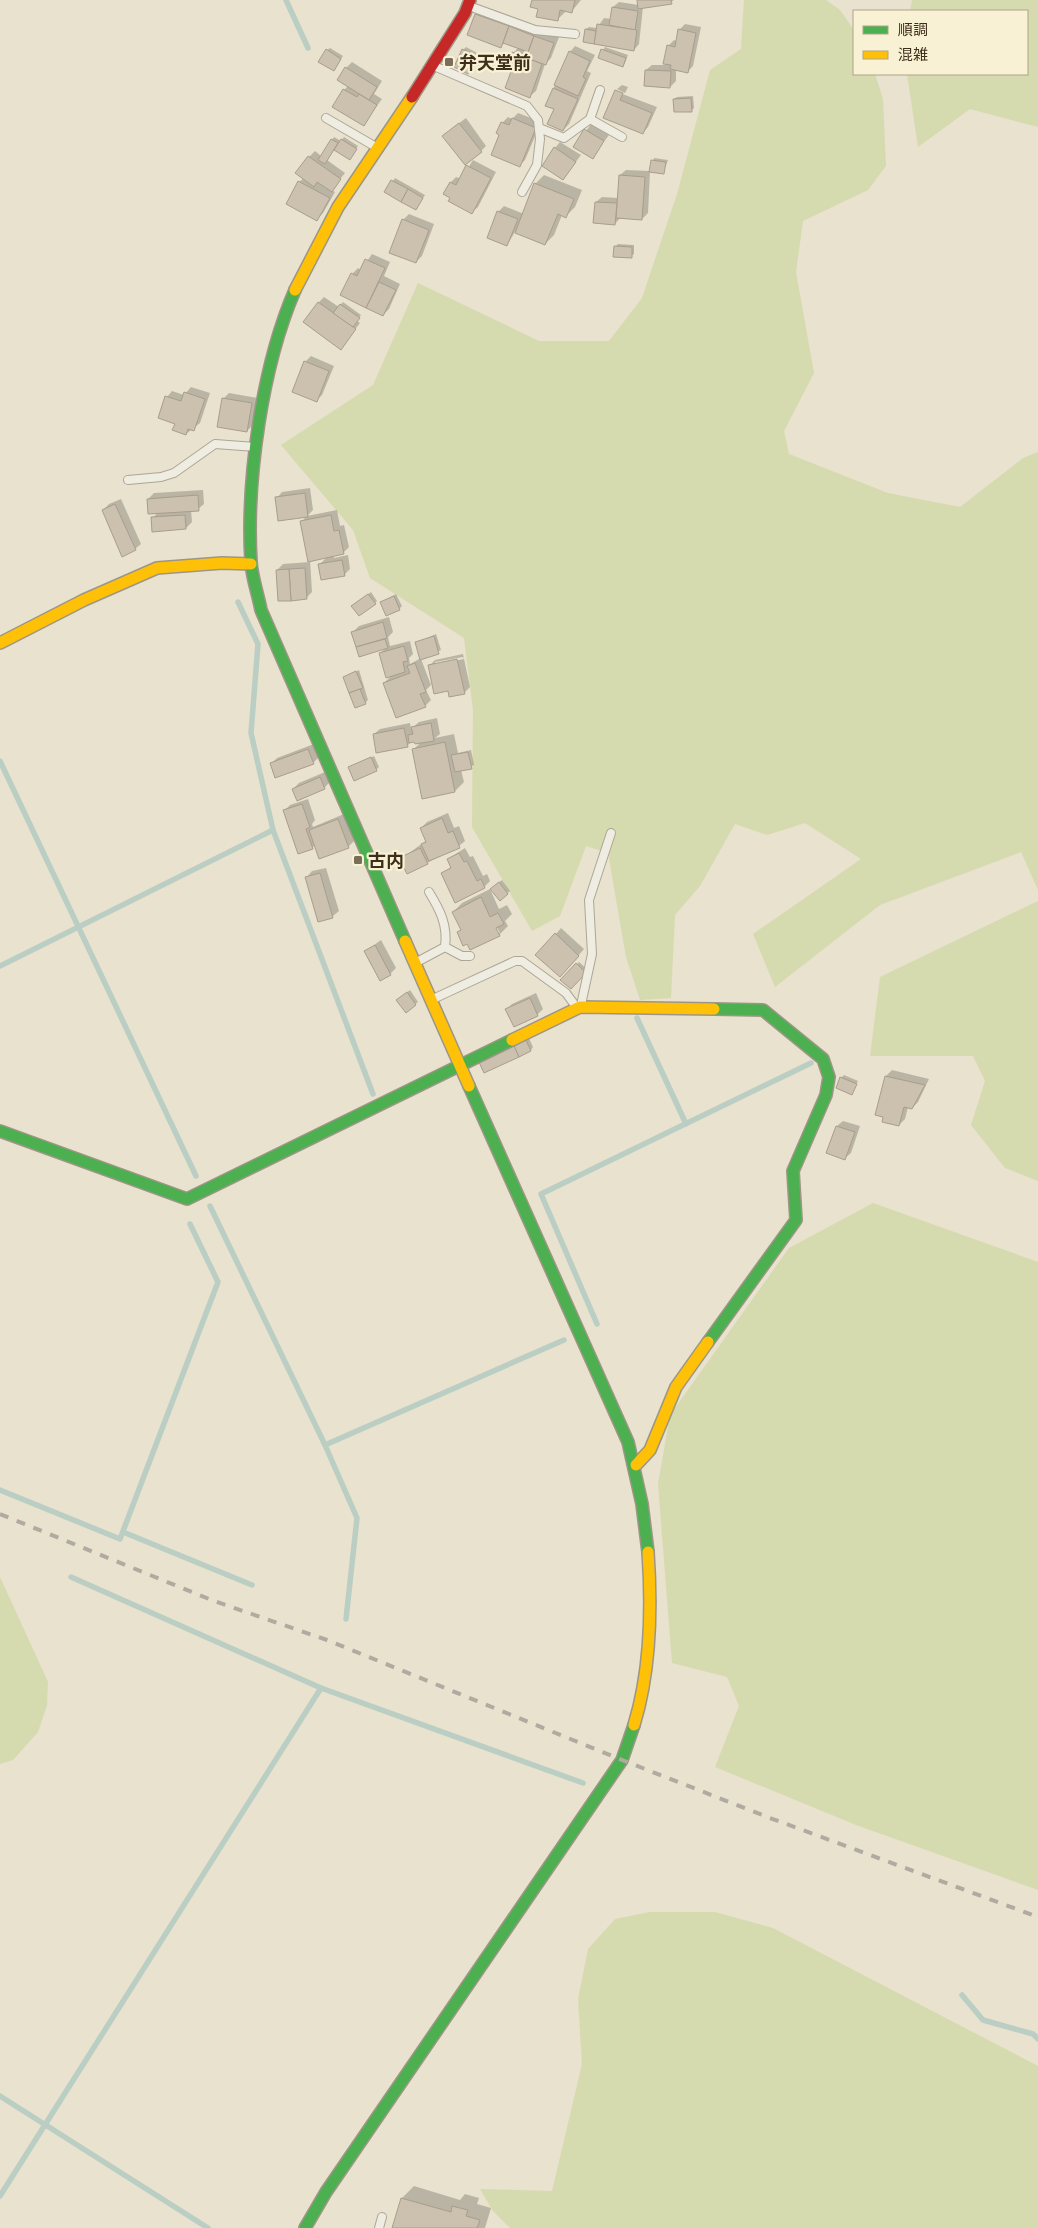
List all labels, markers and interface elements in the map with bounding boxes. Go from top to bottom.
legend [853,10,1028,75]
text: 順調 [898,20,928,39]
text: 混雑 [898,45,928,64]
place label: 弁天堂前 [459,51,531,74]
marker: 弁天堂前 [443,56,455,68]
place label: 古内 [368,849,404,872]
marker: 古内 [352,854,364,866]

